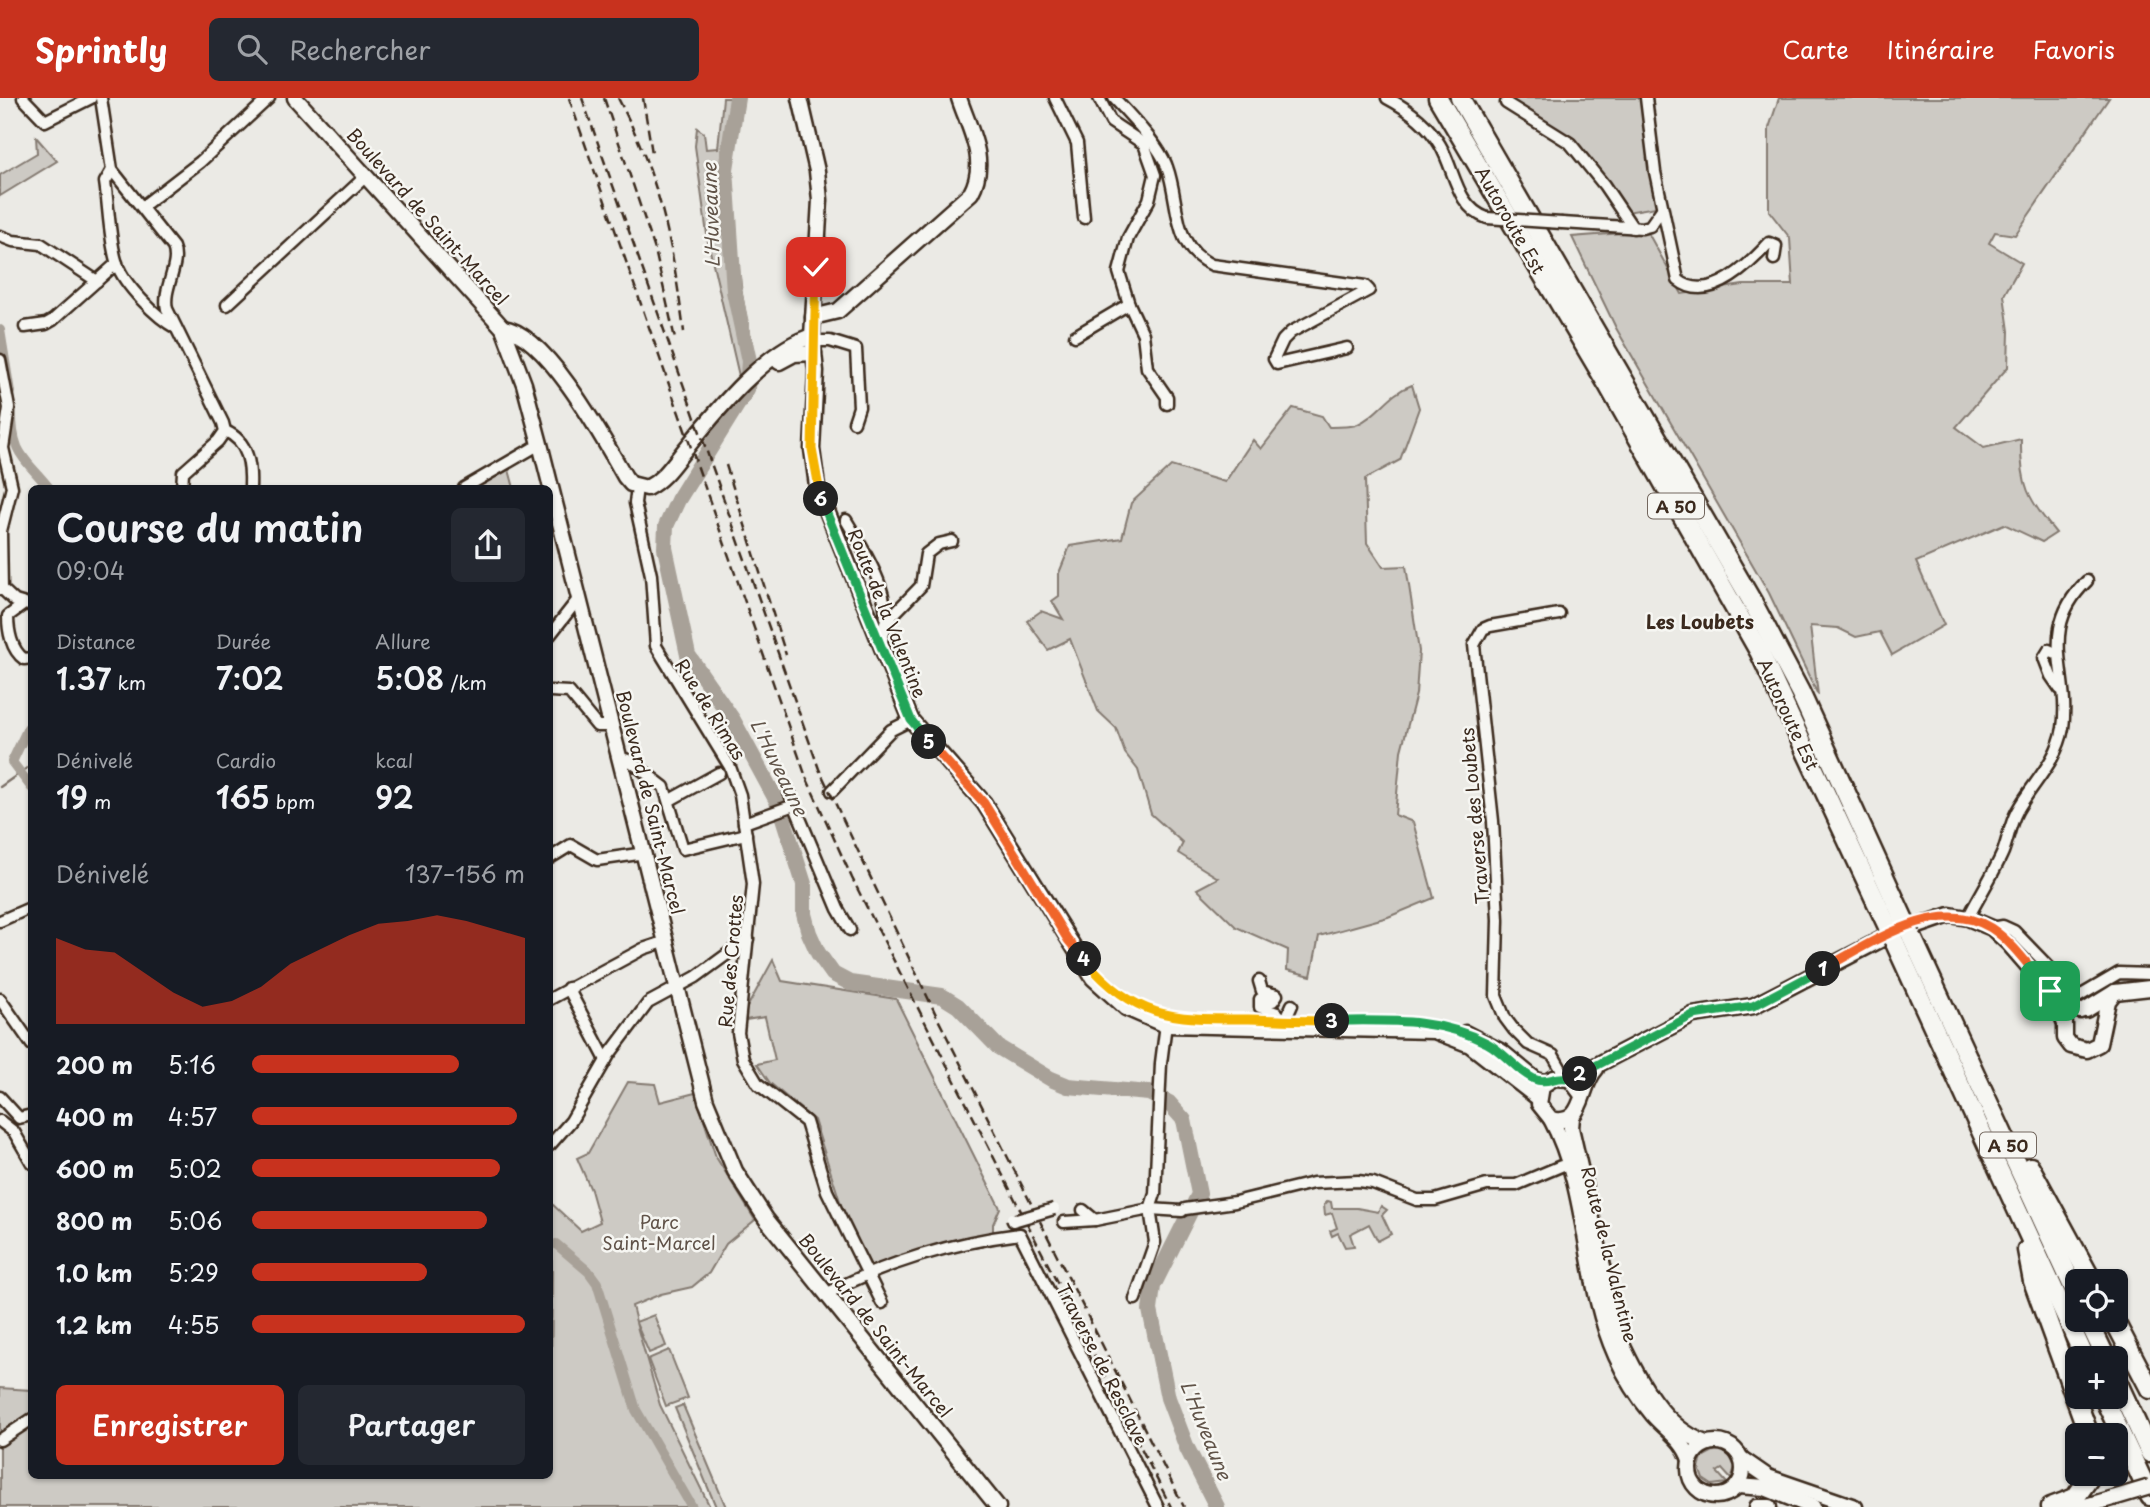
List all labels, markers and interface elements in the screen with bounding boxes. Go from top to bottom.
search box [209,18,699,81]
text: Sprintly [35,24,167,74]
icon: search [233,30,271,68]
text: Rechercher [289,30,430,69]
text: Carte [1782,31,1849,67]
text: Itinéraire [1887,31,1995,67]
text: Favoris [2033,31,2115,67]
street label: Boulevard de Saint-Marcel [341,121,515,311]
water label: L'Huveaune [694,161,726,268]
street label: Autoroute Est [1469,161,1553,279]
pin [786,237,846,297]
icon: check [797,248,835,286]
pin: 6 [804,482,838,516]
text: 6 [814,484,827,512]
road number: A 50 [1648,494,1704,518]
text: Course du matin [56,498,363,555]
button: share [451,508,525,582]
street label: Route de la Valentine [842,524,934,702]
text: 09:04 [56,553,125,588]
district label: Les Loubets [1646,607,1754,635]
text: Distance [56,627,136,655]
text: Durée [216,627,271,655]
text: Allure [375,627,431,655]
street label: Rue de Rimas [669,653,753,765]
street label: Autoroute Est [1751,654,1827,775]
text: 1.37 [56,655,111,700]
text: 7:02 [216,655,284,700]
text: 5:08 [375,655,444,700]
text: km [111,668,146,696]
text: /km [444,668,487,696]
street label: Boulevard de Saint-Marcel [610,687,692,917]
water label: L'Huveaune [744,714,816,821]
pin: 5 [912,724,946,760]
text: 5 [922,727,935,755]
street label: Traverse des Loubets [1453,727,1495,905]
text: Dénivelé [56,746,133,774]
text: Cardio [216,746,276,774]
text: kcal [375,746,413,774]
text: 19 [56,774,88,819]
text: 165 [216,774,270,819]
text: 92 [375,774,414,819]
text: m [88,787,111,815]
text: bpm [270,787,315,815]
text: Dénivelé [56,856,149,891]
text: 137–156 m [405,856,525,891]
street label: Rue des Crottes [711,894,749,1028]
pin: 4 [1066,942,1102,976]
text: 4 [1077,944,1090,972]
pin: 1 [1806,952,1840,986]
text: 1 [1818,954,1827,982]
pin [2020,961,2080,1021]
icon: arrive [2031,972,2069,1010]
pin: 3 [1314,1004,1350,1038]
text: 3 [1325,1006,1338,1034]
text: 200 m [56,1047,133,1082]
text: 5:16 [168,1047,216,1082]
pin: 2 [1562,1056,1598,1091]
text: 2 [1573,1059,1586,1087]
text: 400 m [56,1099,134,1134]
text: 4:57 [168,1099,217,1134]
road number: A 50 [1980,1133,2036,1158]
text: 600 m [56,1151,134,1186]
text: 5:02 [168,1151,222,1186]
street label: Route de la Valentine [1575,1163,1645,1345]
text: 800 m [56,1203,133,1238]
text: 5:06 [168,1203,222,1238]
park label: Parc Saint-Marcel [602,1208,716,1256]
street label: Boulevard de Saint-Marcel [793,1227,959,1423]
text: 1.0 km [56,1255,133,1290]
text: 5:29 [168,1255,219,1290]
map controls [2065,1269,2128,1486]
button: locate [2065,1269,2128,1332]
street label: Traverse de Resclave [1051,1278,1155,1450]
text: 1.2 km [56,1307,132,1342]
text: 4:55 [168,1307,219,1342]
button: + [2065,1346,2128,1409]
water label: L'Huveaune [1174,1376,1240,1484]
button: Enregistrer [56,1385,284,1465]
button: Partager [298,1385,525,1465]
button: − [2065,1423,2128,1486]

